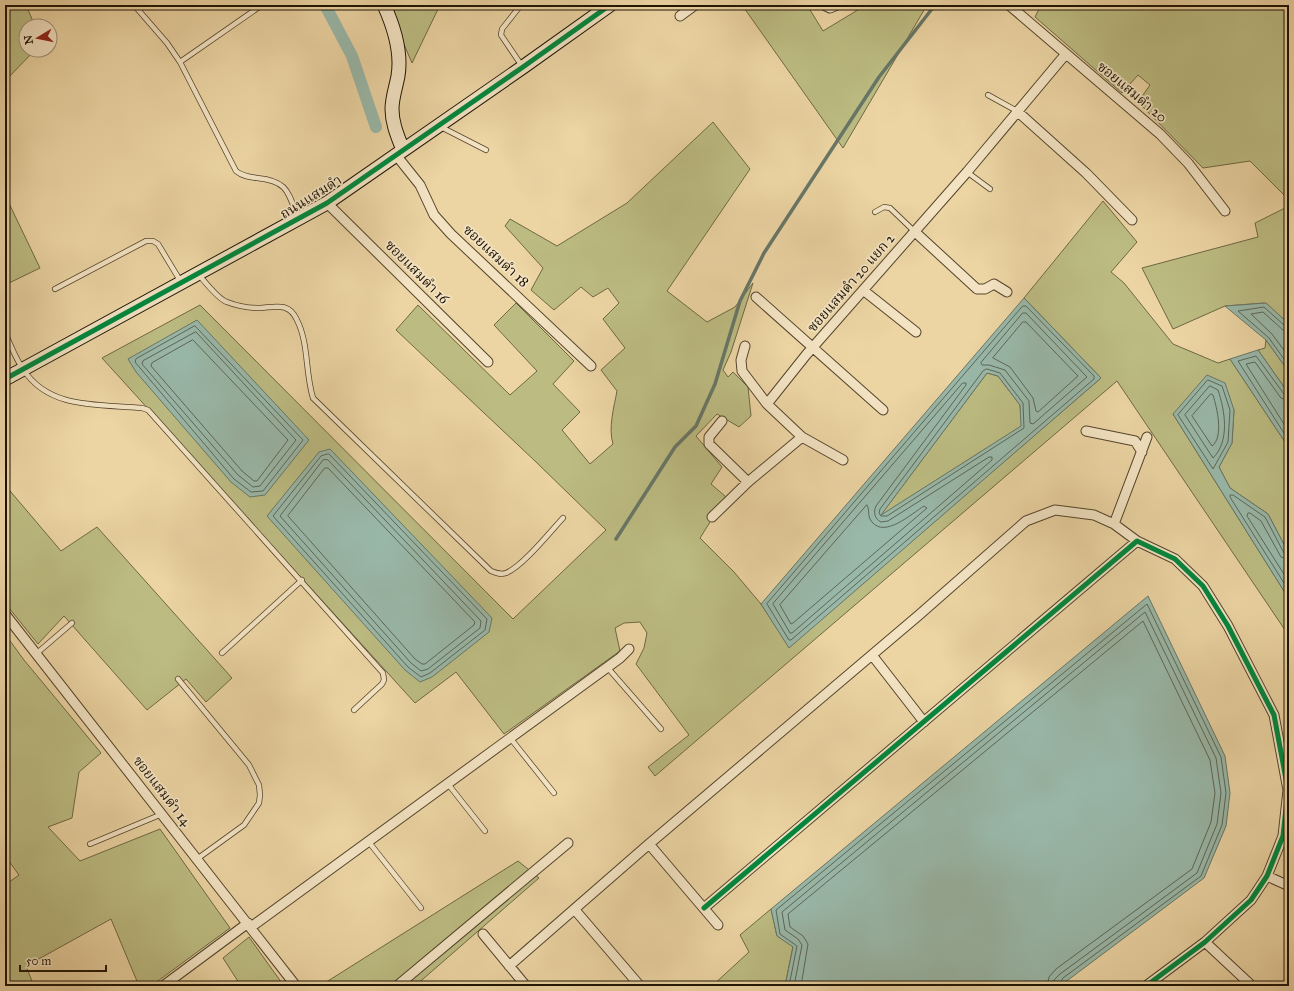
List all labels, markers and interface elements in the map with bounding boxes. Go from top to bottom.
north arrow [18,18,58,58]
text: N [21,33,36,45]
street label: ซอยแสมดำ 20 [1094,58,1170,126]
street label: ถนนแสมดำ [277,171,345,223]
street label: ซอยแสมดำ 18 [460,221,532,291]
street label: ซอยแสมดำ 20 แยก 2 [804,230,898,336]
street label: ซอยแสมดำ 16 [382,237,453,308]
street label: ซอยแสมดำ 14 [129,753,195,830]
scale bar [20,947,106,973]
text: 50 m [26,954,51,968]

